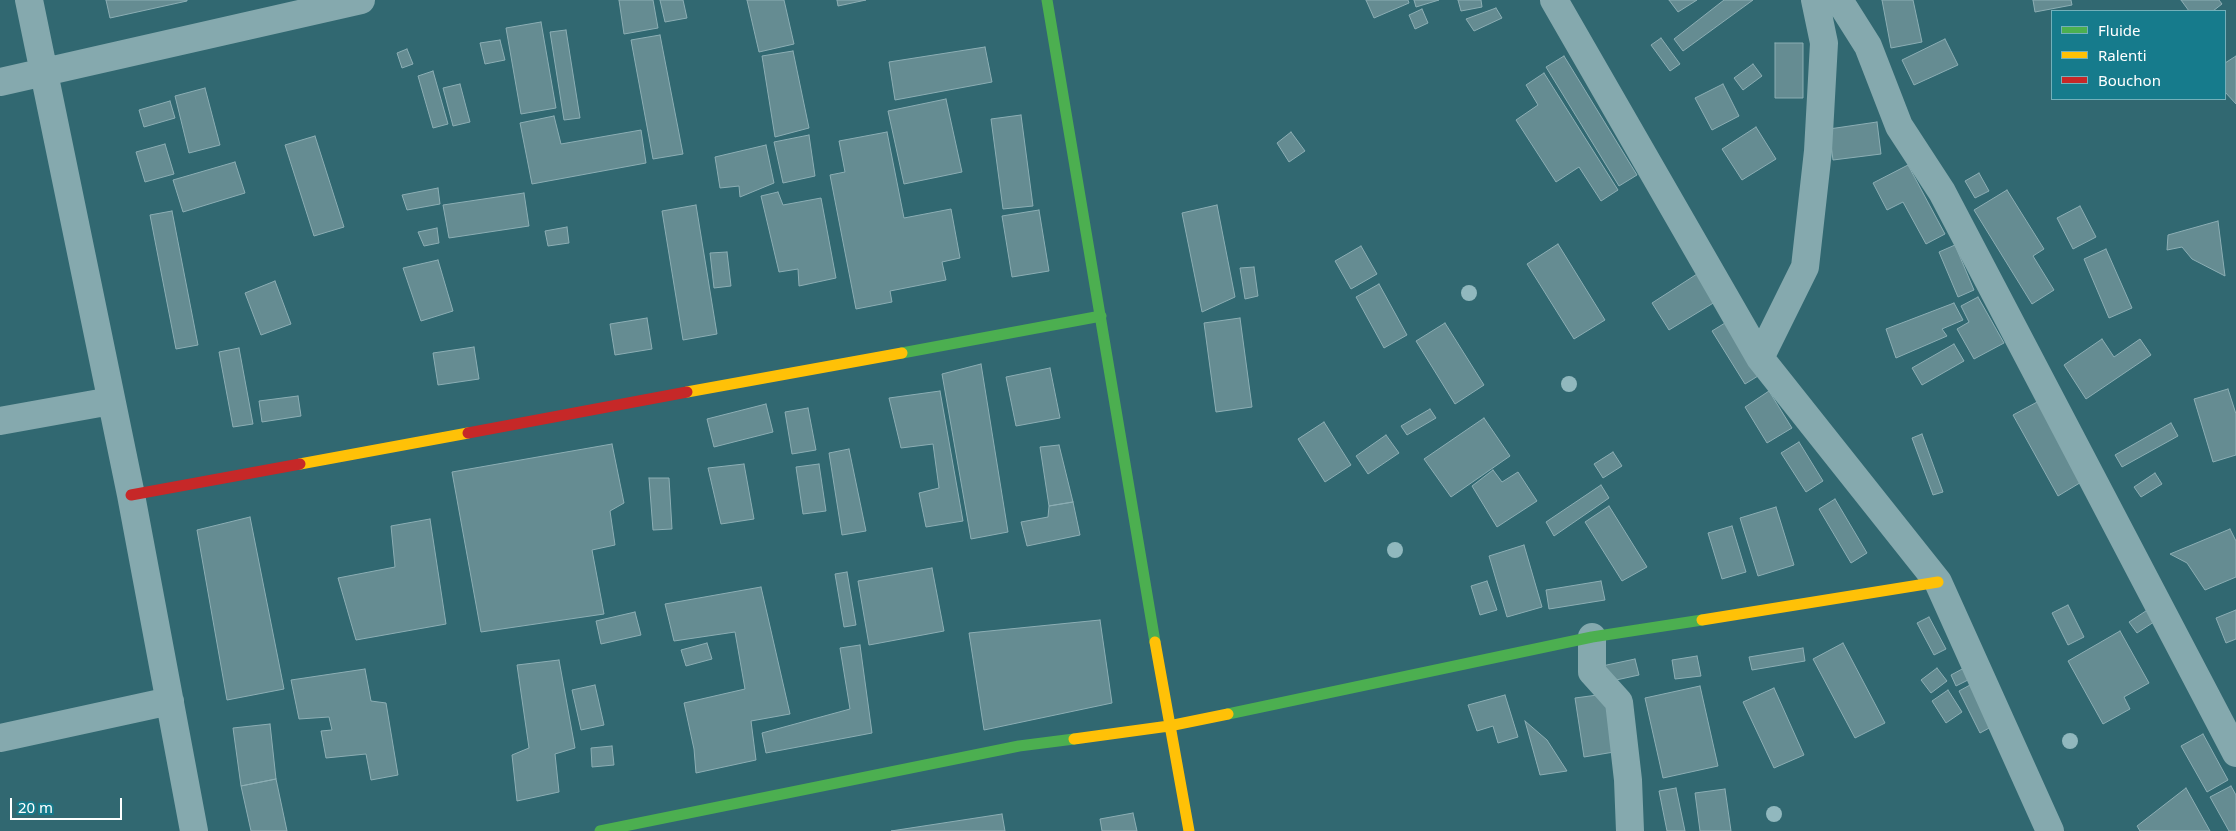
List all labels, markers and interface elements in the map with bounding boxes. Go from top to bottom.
legend [2051,10,2226,100]
text: Fluide [2098,20,2140,40]
text: Ralenti [2098,45,2147,65]
text: Bouchon [2098,70,2161,90]
scale bar [12,788,125,820]
text: 20 m [18,797,53,817]

